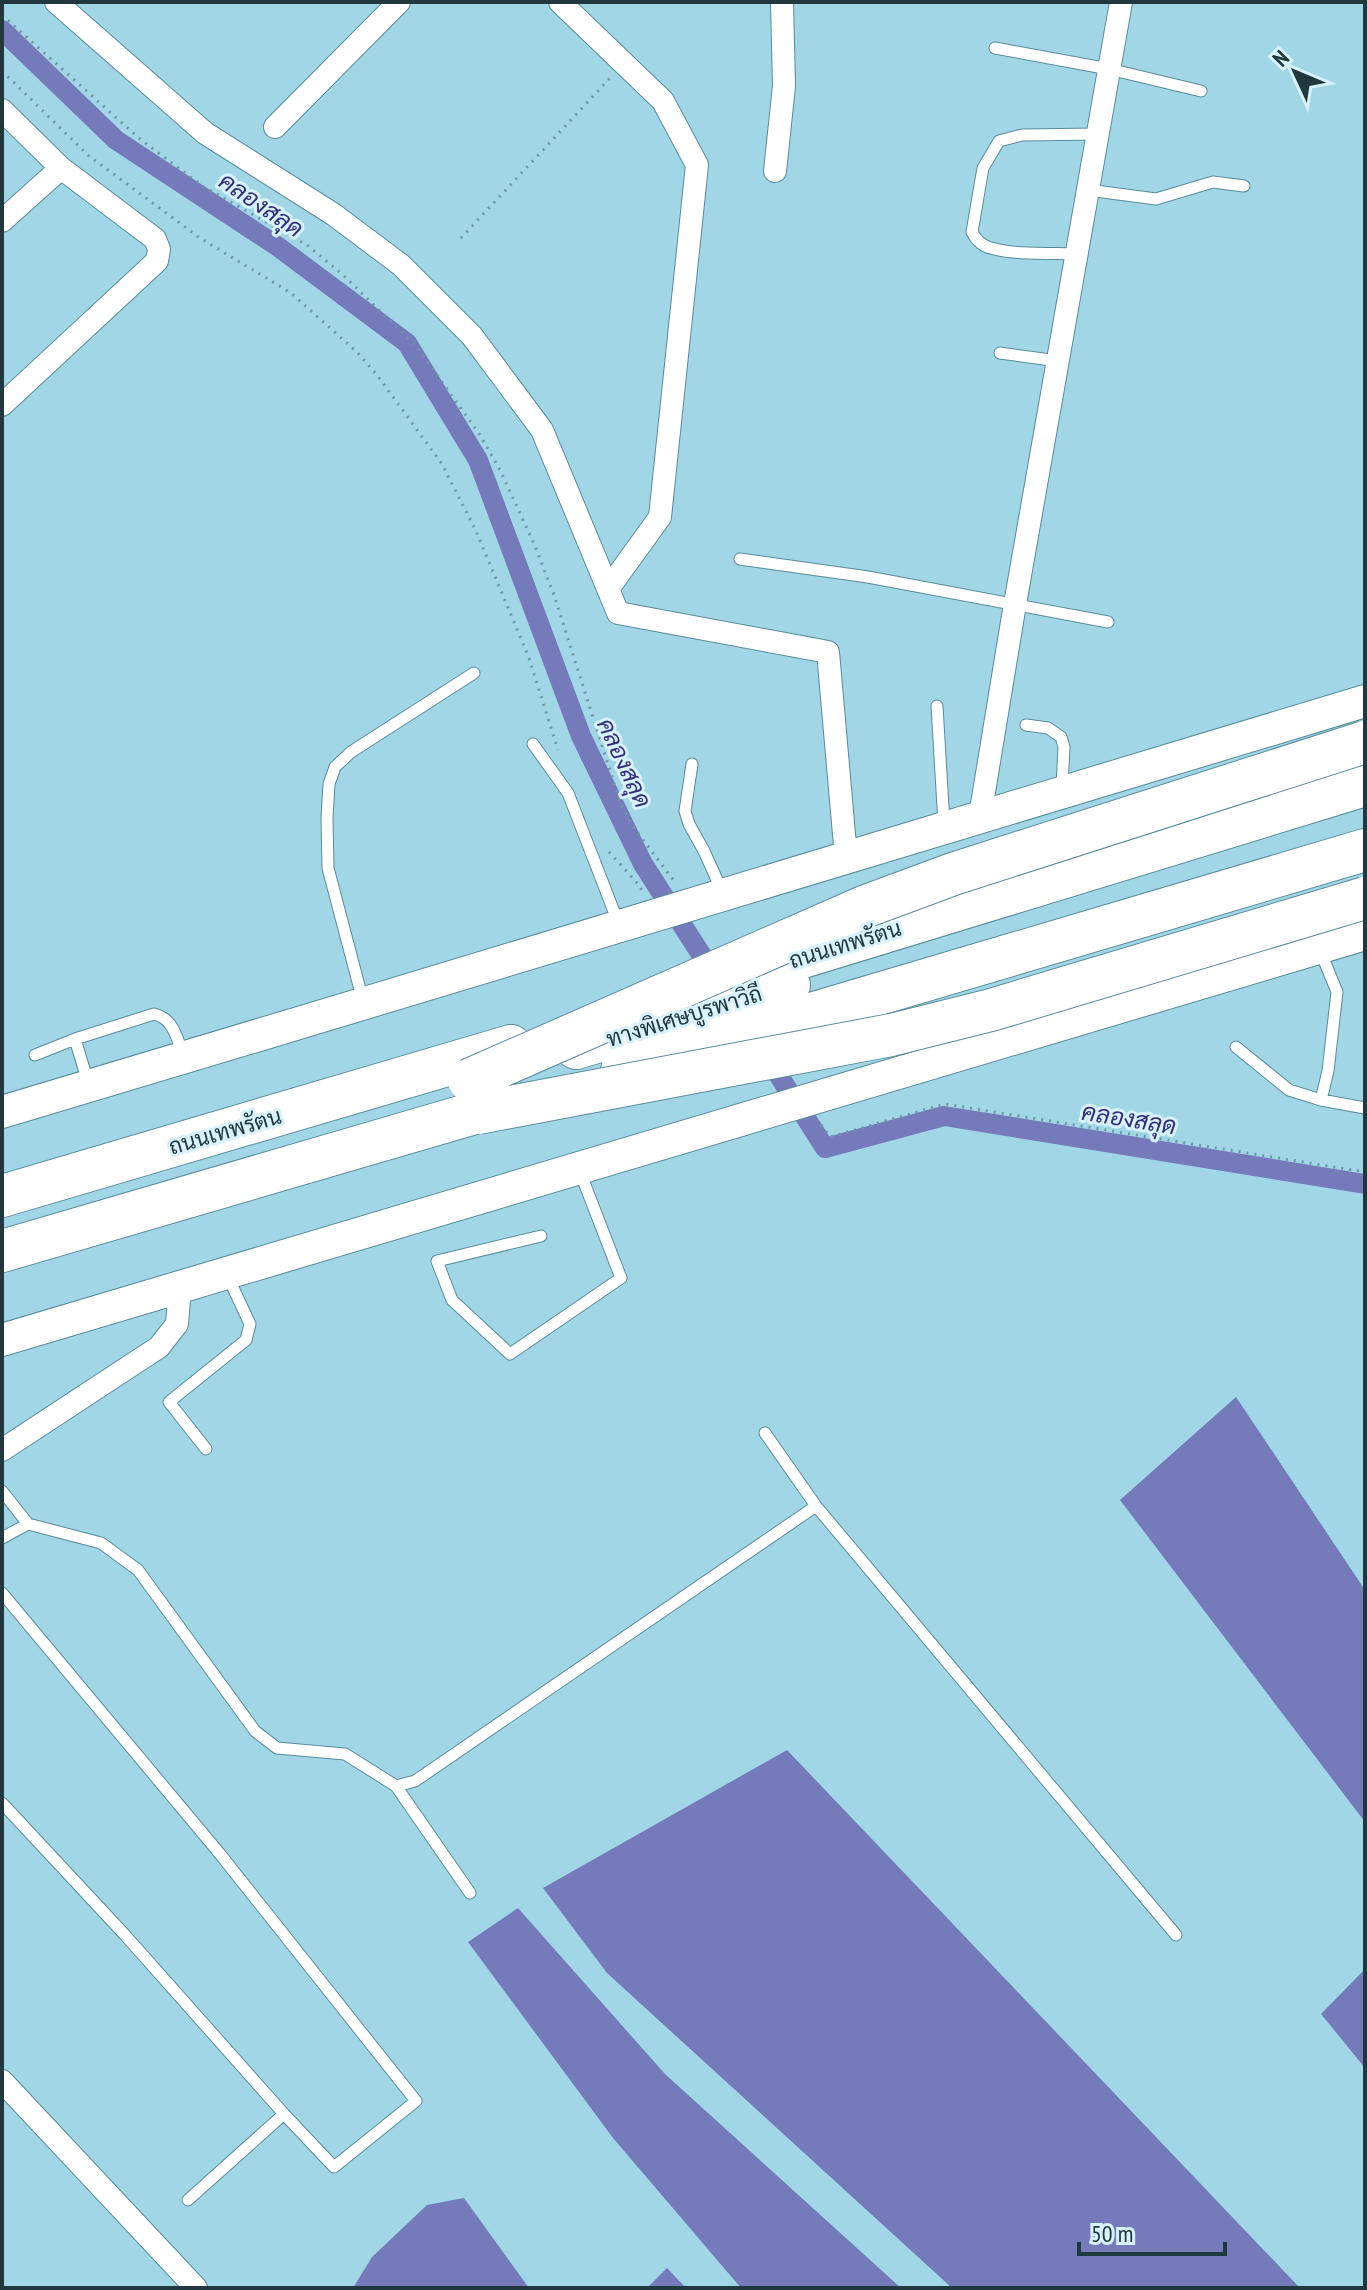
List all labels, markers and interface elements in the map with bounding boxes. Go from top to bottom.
north arrow [1255,32,1335,112]
text: N [1266,44,1295,72]
water label: คลองสลุด [212,165,310,245]
water label: คลองสลุด [589,713,659,813]
street label: ถนนเทพรัตน [785,914,905,974]
street label: ทางพิเศษบูรพาวิถี [603,979,766,1055]
water label: คลองสลุด [1079,1096,1179,1142]
street label: ถนนเทพรัตน [165,1102,285,1160]
scale bar [1079,2206,1225,2256]
text: 50 m [1091,2218,1133,2249]

